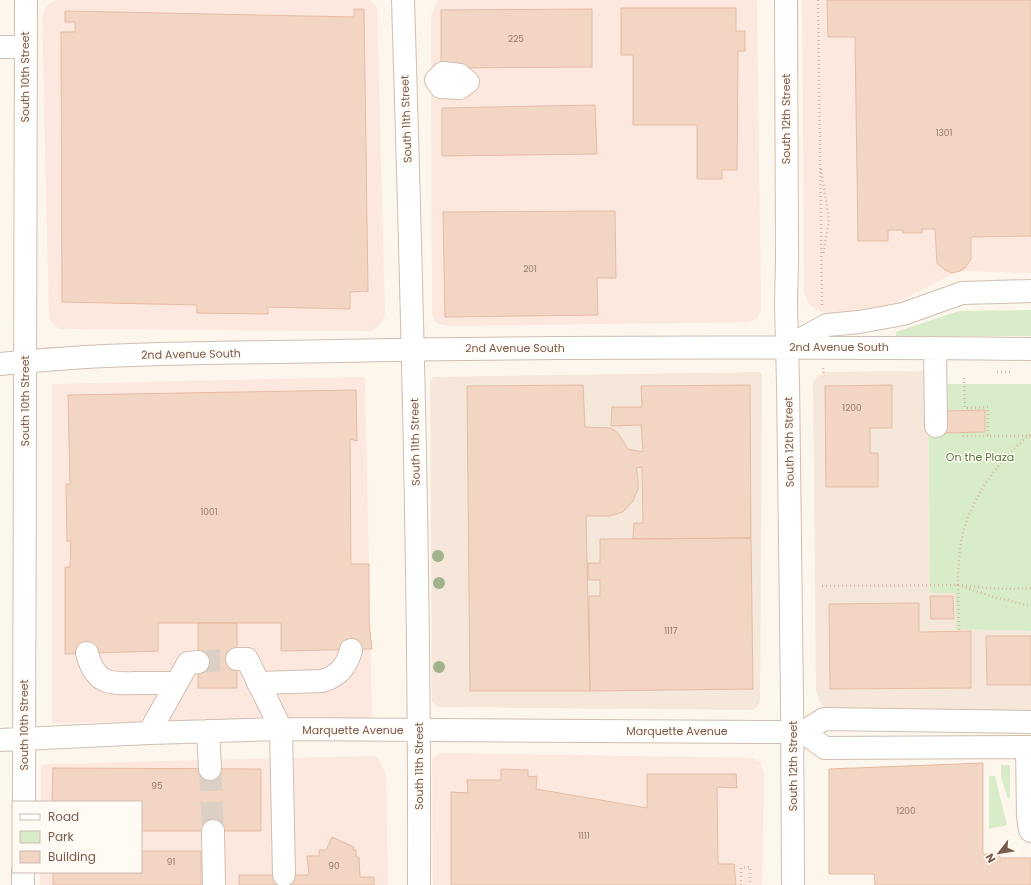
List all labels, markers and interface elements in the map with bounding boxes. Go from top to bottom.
street label: South 10th Street [17,31,33,123]
house number: 225 [508,33,524,45]
street label: South 12th Street [778,74,794,164]
street label: South 11th Street [396,75,416,163]
house number: 1301 [936,127,952,139]
house number: 201 [523,263,537,275]
street label: 2nd Avenue South [789,339,889,355]
street label: 2nd Avenue South [465,340,565,356]
street label: 2nd Avenue South [141,345,241,363]
street label: South 10th Street [17,355,33,447]
street label: South 12th Street [780,397,798,487]
street label: South 11th Street [406,398,424,486]
house number: 1200 [842,402,862,414]
park label: On the Plaza [946,449,1014,465]
house number: 1001 [200,506,218,518]
house number: 1117 [664,625,678,637]
street label: South 10th Street [16,679,32,771]
street label: South 12th Street [785,721,801,811]
street label: Marquette Avenue [302,722,404,738]
street label: South 11th Street [411,722,427,810]
street label: Marquette Avenue [626,723,728,739]
house number: 95 [151,780,163,792]
legend [12,801,142,873]
house number: 1200 [896,805,916,817]
text: Road [48,808,79,825]
text: Park [48,828,75,845]
house number: 1111 [578,830,590,842]
north arrow [979,833,1019,873]
text: Building [48,848,96,865]
text: N [981,850,999,866]
house number: 91 [167,856,175,868]
house number: 90 [328,860,340,872]

